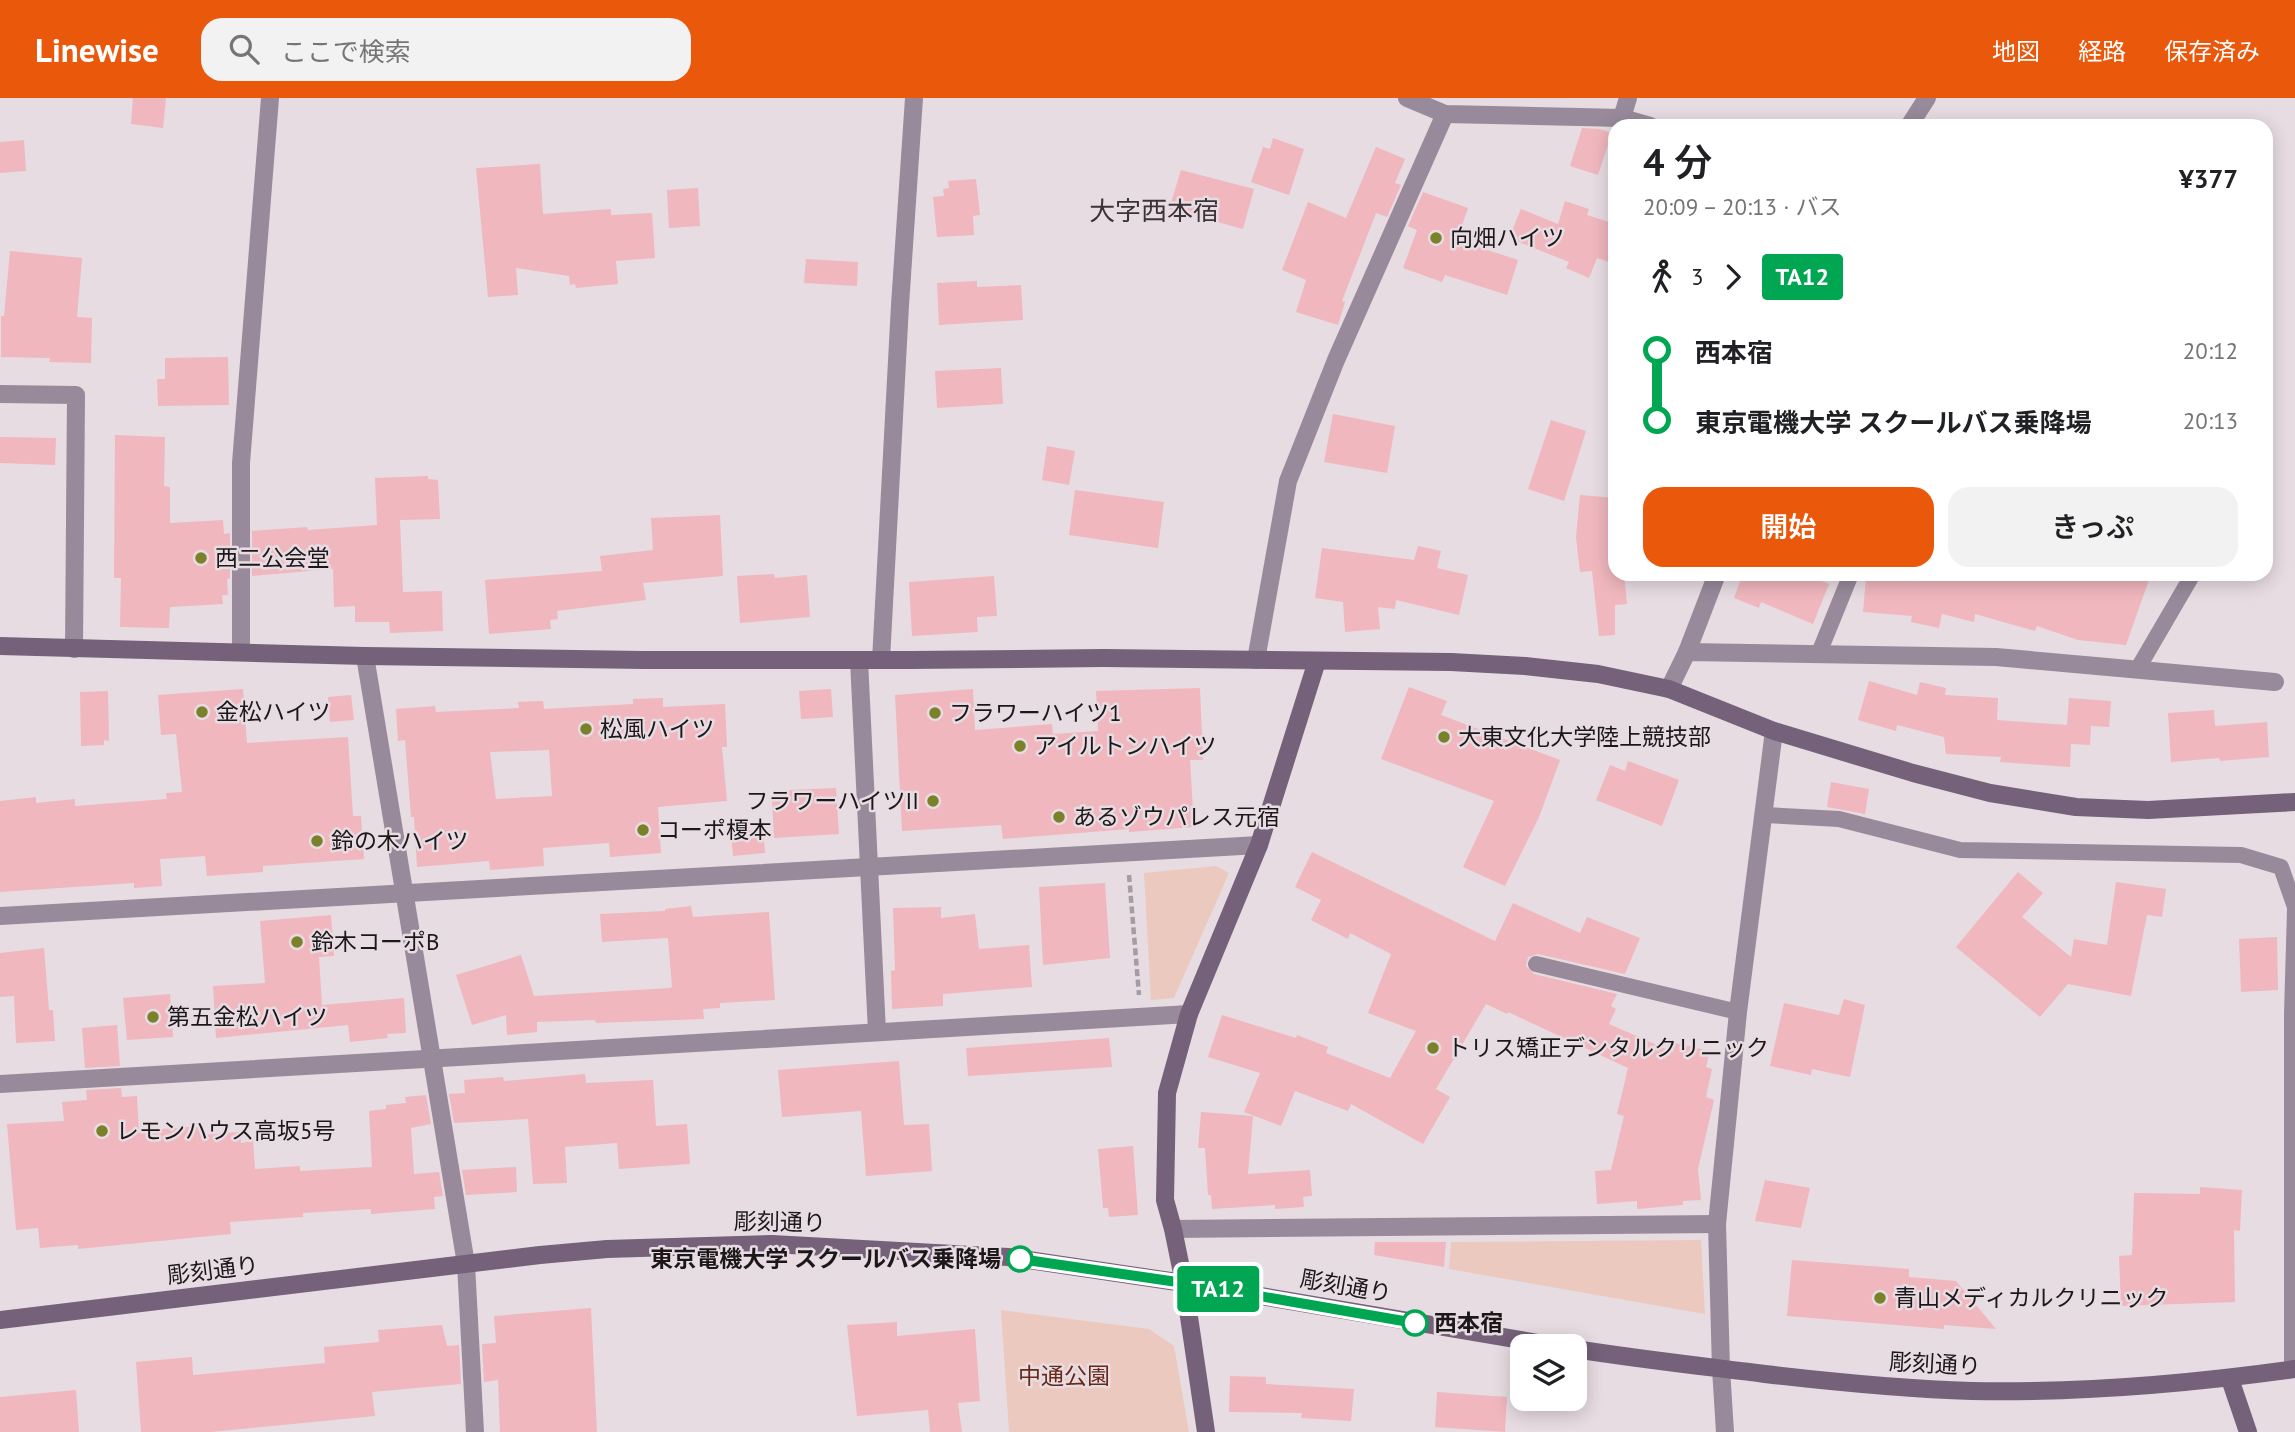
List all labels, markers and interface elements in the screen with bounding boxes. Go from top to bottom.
search box [201,18,691,81]
text: Linewise [35,28,159,71]
icon: search [225,30,263,68]
text: ここで検索 [281,35,411,68]
text: 地図 [1992,36,2040,67]
text: 経路 [2078,36,2126,67]
text: 保存済み [2164,36,2260,67]
text: 4 分 [1643,137,1712,186]
text: ¥377 [2179,162,2238,195]
text: 20:09 – 20:13 · バス [1643,192,1842,221]
district label: 大字西本宿 [1089,194,1219,227]
place label: 向畑ハイツ [1450,223,1565,252]
marker: 向畑ハイツ [1428,230,1444,246]
icon: walk [1643,258,1681,296]
icon: forward [1714,258,1752,296]
text: TA12 [1776,261,1829,292]
text: 3 [1691,262,1704,291]
text: 西本宿 [1695,336,1773,369]
text: 20:12 [2183,336,2238,365]
text: 東京電機大学 スクールバス乗降場 [1695,406,2092,439]
text: 20:13 [2183,406,2238,435]
button: 開始 [1643,487,1934,567]
button: きっぷ [1948,487,2238,567]
place label: 西二公会堂 [215,543,330,572]
marker: 西二公会堂 [193,550,209,566]
place label: 金松ハイツ [216,697,331,726]
place label: フラワーハイツ1 [949,698,1122,727]
marker: 金松ハイツ [194,704,210,720]
marker: フラワーハイツ1 [927,705,943,721]
place label: 松風ハイツ [600,714,715,743]
marker: 松風ハイツ [578,721,594,737]
place label: 大東文化大学陸上競技部 [1458,722,1711,751]
marker: 大東文化大学陸上競技部 [1436,729,1452,745]
place label: アイルトンハイツ [1034,731,1216,760]
marker: アイルトンハイツ [1012,738,1028,754]
place label: フラワーハイツII [746,786,919,815]
marker: フラワーハイツII [925,793,941,809]
place label: あるゾウパレス元宿 [1073,802,1280,831]
marker: あるゾウパレス元宿 [1051,809,1067,825]
place label: コーポ榎本 [657,815,772,844]
marker: コーポ榎本 [635,822,651,838]
place label: 鈴の木ハイツ [331,826,469,855]
marker: 鈴の木ハイツ [309,833,325,849]
place label: 鈴木コーポB [311,927,439,956]
marker: 鈴木コーポB [289,934,305,950]
place label: 第五金松ハイツ [167,1002,328,1031]
marker: 第五金松ハイツ [145,1009,161,1025]
place label: トリス矯正デンタルクリニック [1447,1033,1769,1062]
marker: トリス矯正デンタルクリニック [1425,1040,1441,1056]
place label: レモンハウス高坂5号 [116,1116,336,1145]
marker: レモンハウス高坂5号 [94,1123,110,1139]
street label: 彫刻通り [734,1206,826,1237]
place label: 東京電機大学 スクールバス乗降場 [650,1244,1001,1273]
marker: 東京電機大学 スクールバス乗降場 [1007,1246,1033,1272]
street label: 彫刻通り [166,1250,260,1290]
street label: 彫刻通り [1298,1263,1394,1308]
line badge: TA12 [1169,1266,1267,1312]
text: TA12 [1191,1273,1245,1304]
place label: 青山メディカルクリニック [1894,1283,2168,1312]
marker: 青山メディカルクリニック [1872,1290,1888,1306]
place label: 西本宿 [1434,1308,1503,1337]
marker: 西本宿 [1402,1310,1428,1336]
map controls [1510,1334,1587,1411]
button: layers [1510,1334,1587,1411]
street label: 彫刻通り [1888,1347,1982,1380]
park label: 中通公園 [1018,1361,1110,1390]

